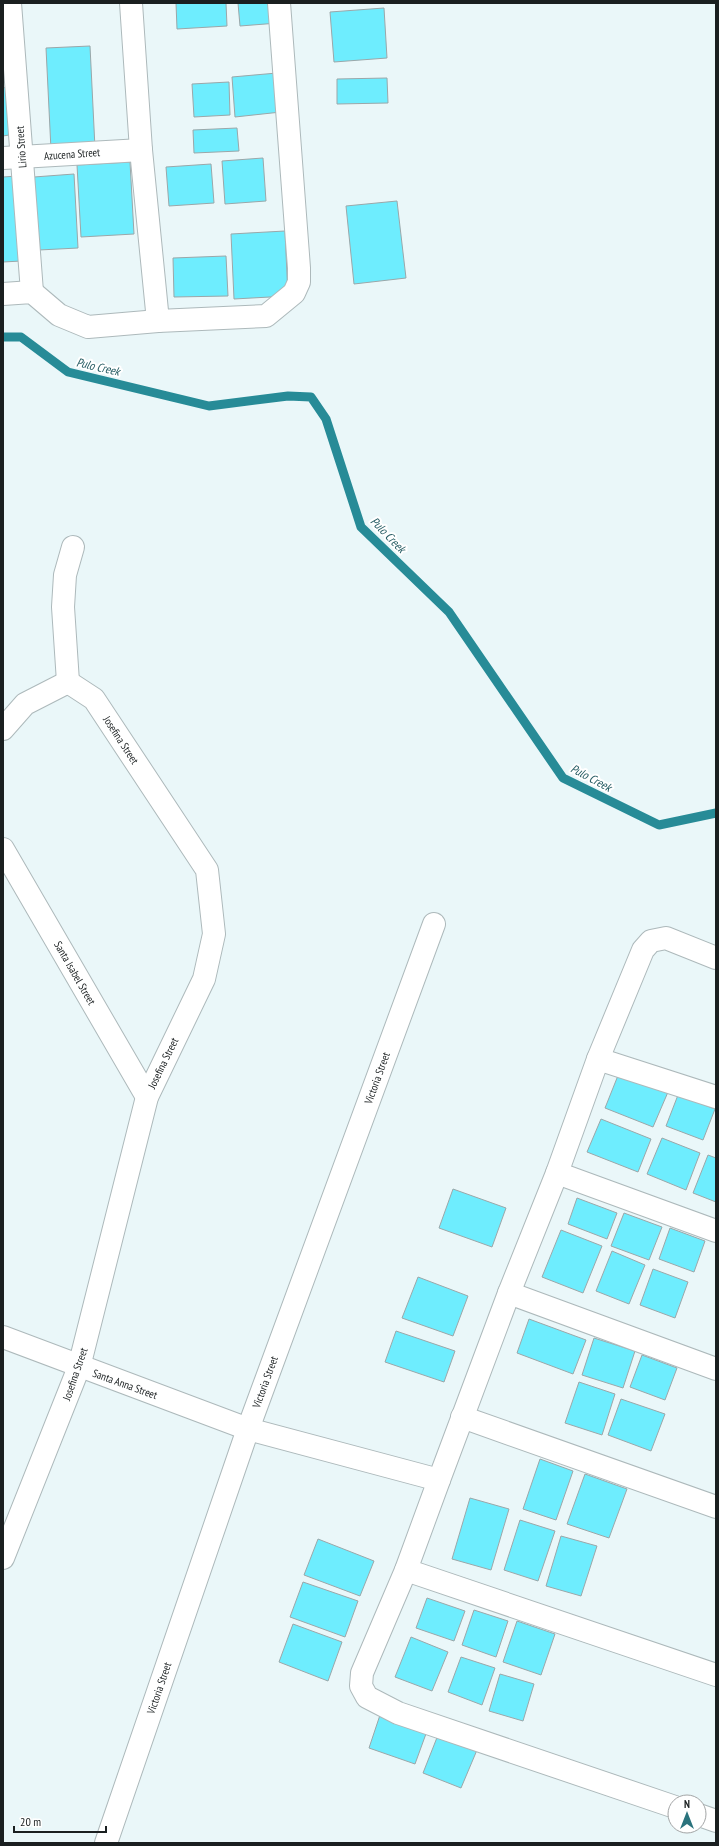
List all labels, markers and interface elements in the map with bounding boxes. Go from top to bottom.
street label: Lirio Street [13,125,29,169]
street label: Azucena Street [43,145,101,163]
water label: Pulo Creek [75,354,123,379]
water label: Pulo Creek [368,514,410,557]
street label: Josefina Street [100,712,142,767]
water label: Pulo Creek [568,761,615,795]
street label: Santa Isabel Street [51,939,99,1007]
street label: Josefina Street [144,1035,181,1092]
street label: Victoria Street [361,1050,393,1107]
street label: Josefina Street [59,1346,91,1403]
street label: Victoria Street [249,1354,281,1411]
street label: Santa Anna Street [91,1366,159,1402]
street label: Victoria Street [143,1660,174,1717]
north arrow [667,1794,707,1834]
text: N [684,1797,690,1811]
scale bar [14,1808,106,1834]
text: 20 m [20,1814,41,1829]

